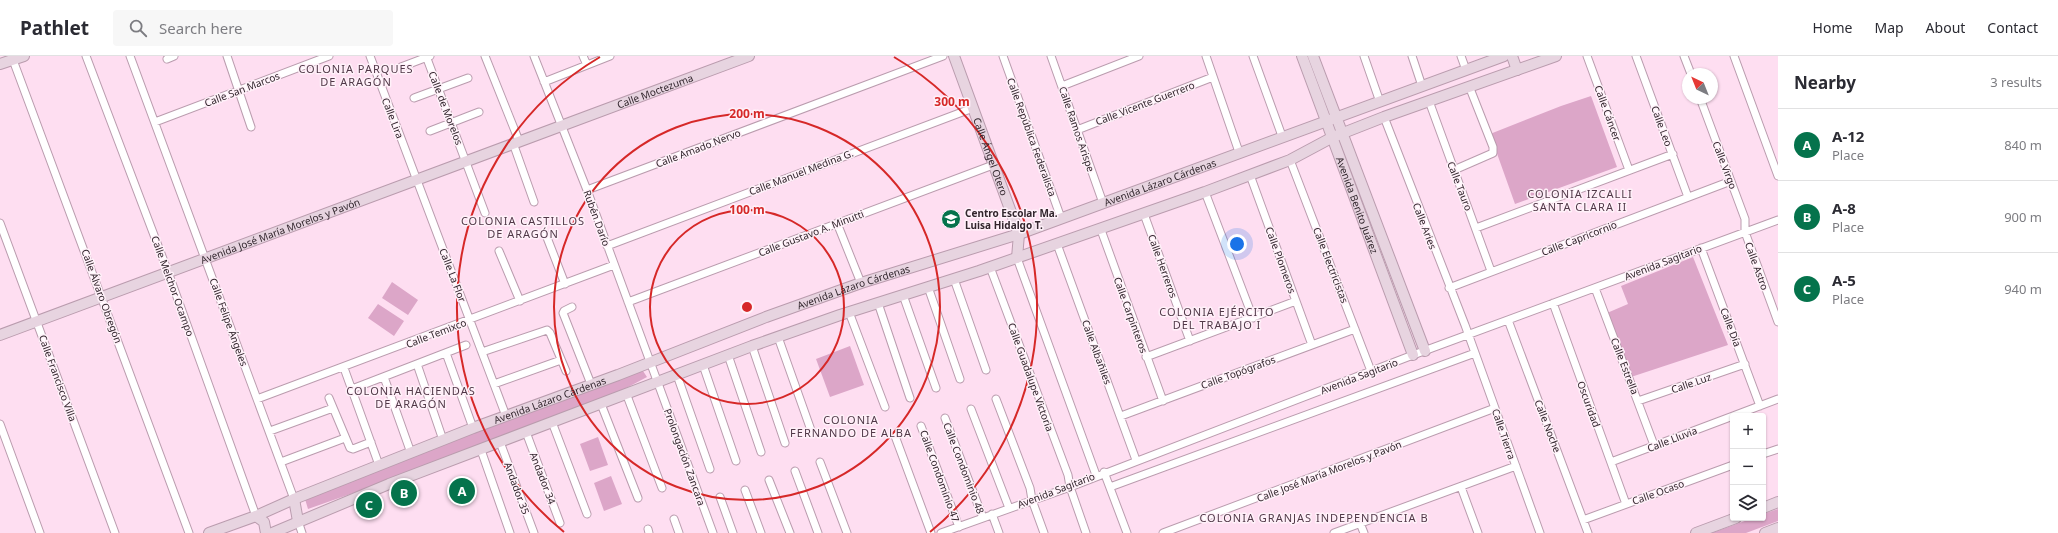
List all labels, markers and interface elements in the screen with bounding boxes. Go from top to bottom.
search box [113,10,393,46]
text: Pathlet [20,15,89,41]
icon: search [127,17,149,39]
text: Search here [159,18,243,38]
text: Home [1813,18,1852,37]
text: Map [1874,18,1904,37]
text: About [1926,18,1965,37]
text: Contact [1987,18,2038,37]
district label: COLONIA PARQUES DE ARAGÓN [298,61,414,89]
street label: Calle San Marcos [202,68,282,110]
north arrow [1682,68,1718,104]
street label: Calle de Morelos [426,69,467,147]
street label: Calle Moctezuma [615,70,695,112]
text: Nearby [1794,71,1856,94]
text: 3 results [1990,73,2042,91]
street label: Calle República Federalista [1004,76,1060,198]
street label: Calle Vicente Guerrero [1093,78,1197,128]
street label: Calle Cáncer [1592,83,1624,143]
street label: Calle Ramos Arispe [1056,84,1098,174]
text: 300 m [934,93,970,110]
street label: Calle Lira [379,96,407,140]
street label: Calle Leo [1648,104,1676,148]
text: 200 m [729,105,765,122]
street label: Calle Ángel Otero [970,116,1011,197]
street label: Calle Amado Nervo [653,125,743,171]
text: A-12 [1832,126,1864,146]
text: A [1803,136,1812,154]
text: 840 m [2004,136,2042,154]
street label: Calle Virgo [1709,139,1741,191]
street label: Calle Manuel Medina G. [747,146,855,198]
text: Place [1832,146,1864,164]
street label: Avenida Lázaro Cárdenas [1102,155,1218,209]
street label: Avenida Benito Juárez [1333,155,1382,256]
street label: Calle Tauro [1444,159,1476,213]
district label: COLONIA IZCALLI SANTA CLARA II [1527,186,1633,214]
street label: Rubén Darío [580,188,614,248]
street label: Avenida José María Morelos y Pavón [198,195,362,267]
text: A-8 [1832,198,1856,218]
text: 100 m [729,201,765,218]
street label: Calle Aries [1410,201,1440,252]
street label: Calle Gustavo A. Minutti [756,206,866,260]
place label: Centro Escolar Ma. Luisa Hidalgo T. [965,206,1058,232]
school or university icon: Centro Escolar Ma. Luisa Hidalgo T. [940,208,962,230]
text: B [1803,208,1811,226]
text: 900 m [2004,208,2042,226]
district label: COLONIA CASTILLOS DE ARAGÓN [461,213,585,241]
street label: Calle Capricornio [1539,217,1619,259]
text: Place [1832,218,1864,236]
street label: Calle Plomeros [1262,225,1300,295]
street label: Calle Electricistas [1310,225,1352,305]
street label: Calle Herreros [1145,232,1181,300]
street label: Calle Melchor Ocampo [148,234,198,338]
your location [1227,234,1247,254]
street label: Calle Astro [1742,240,1772,292]
street label: Avenida Sagitario [1622,241,1704,283]
street label: Calle La Flor [436,246,470,304]
street label: Calle Álvaro Obregón [78,247,126,345]
street label: Avenida Lázaro Cárdenas [795,261,912,312]
text: A-5 [1832,270,1856,290]
street label: Calle Carpinteros [1111,275,1151,355]
street label: Calle Felipe Ángeles [207,276,252,368]
text: C [1803,280,1811,298]
text: 940 m [2004,280,2042,298]
text: Place [1832,290,1864,308]
centre of rings [740,300,754,314]
district label: COLONIA EJÉRCITO DEL TRABAJO I [1159,304,1275,332]
street label: Calle Día [1717,305,1745,349]
street label: Calle Temixco [404,315,468,351]
street label: Calle Albañiles [1079,318,1115,386]
street label: Calle Guadalupe Victoria [1005,321,1057,433]
street label: Calle Francisco Villa [36,333,80,423]
street label: Calle Estrella [1608,336,1642,396]
street label: Calle Topógrafos [1199,352,1277,392]
street label: Avenida Sagitario [1318,355,1400,397]
street label: Calle Luz [1669,370,1713,396]
street label: Avenida Lázaro Cárdenas [492,373,608,427]
street label: Oscuridad [1574,379,1604,429]
district label: COLONIA HACIENDAS DE ARAGÓN [346,383,476,411]
street label: Calle Noche [1532,398,1565,455]
street label: Prolongación Zancara [661,407,709,507]
street label: Calle Tierra [1489,407,1519,461]
district label: COLONIA FERNANDO DE ALBA [790,412,912,440]
map controls [1730,413,1766,521]
button: + [1730,413,1766,449]
street label: Calle Condominio 48 [940,420,988,516]
street label: Calle Lluvia [1645,423,1699,455]
street label: Calle Condominio 47 [917,428,963,524]
street label: Calle José María Morelos y Pavón [1255,437,1403,505]
button: − [1730,449,1766,485]
street label: Andador 34 [527,450,559,506]
street label: Andador 35 [501,460,533,516]
street label: Avenida Sagitario [1015,469,1097,511]
pin: A [449,476,475,506]
street label: Calle Ocaso [1630,476,1686,508]
pin: B [391,478,417,508]
button: layers [1730,485,1766,521]
pin: C [356,490,382,520]
district label: COLONIA GRANJAS INDEPENDENCIA B [1199,510,1429,525]

